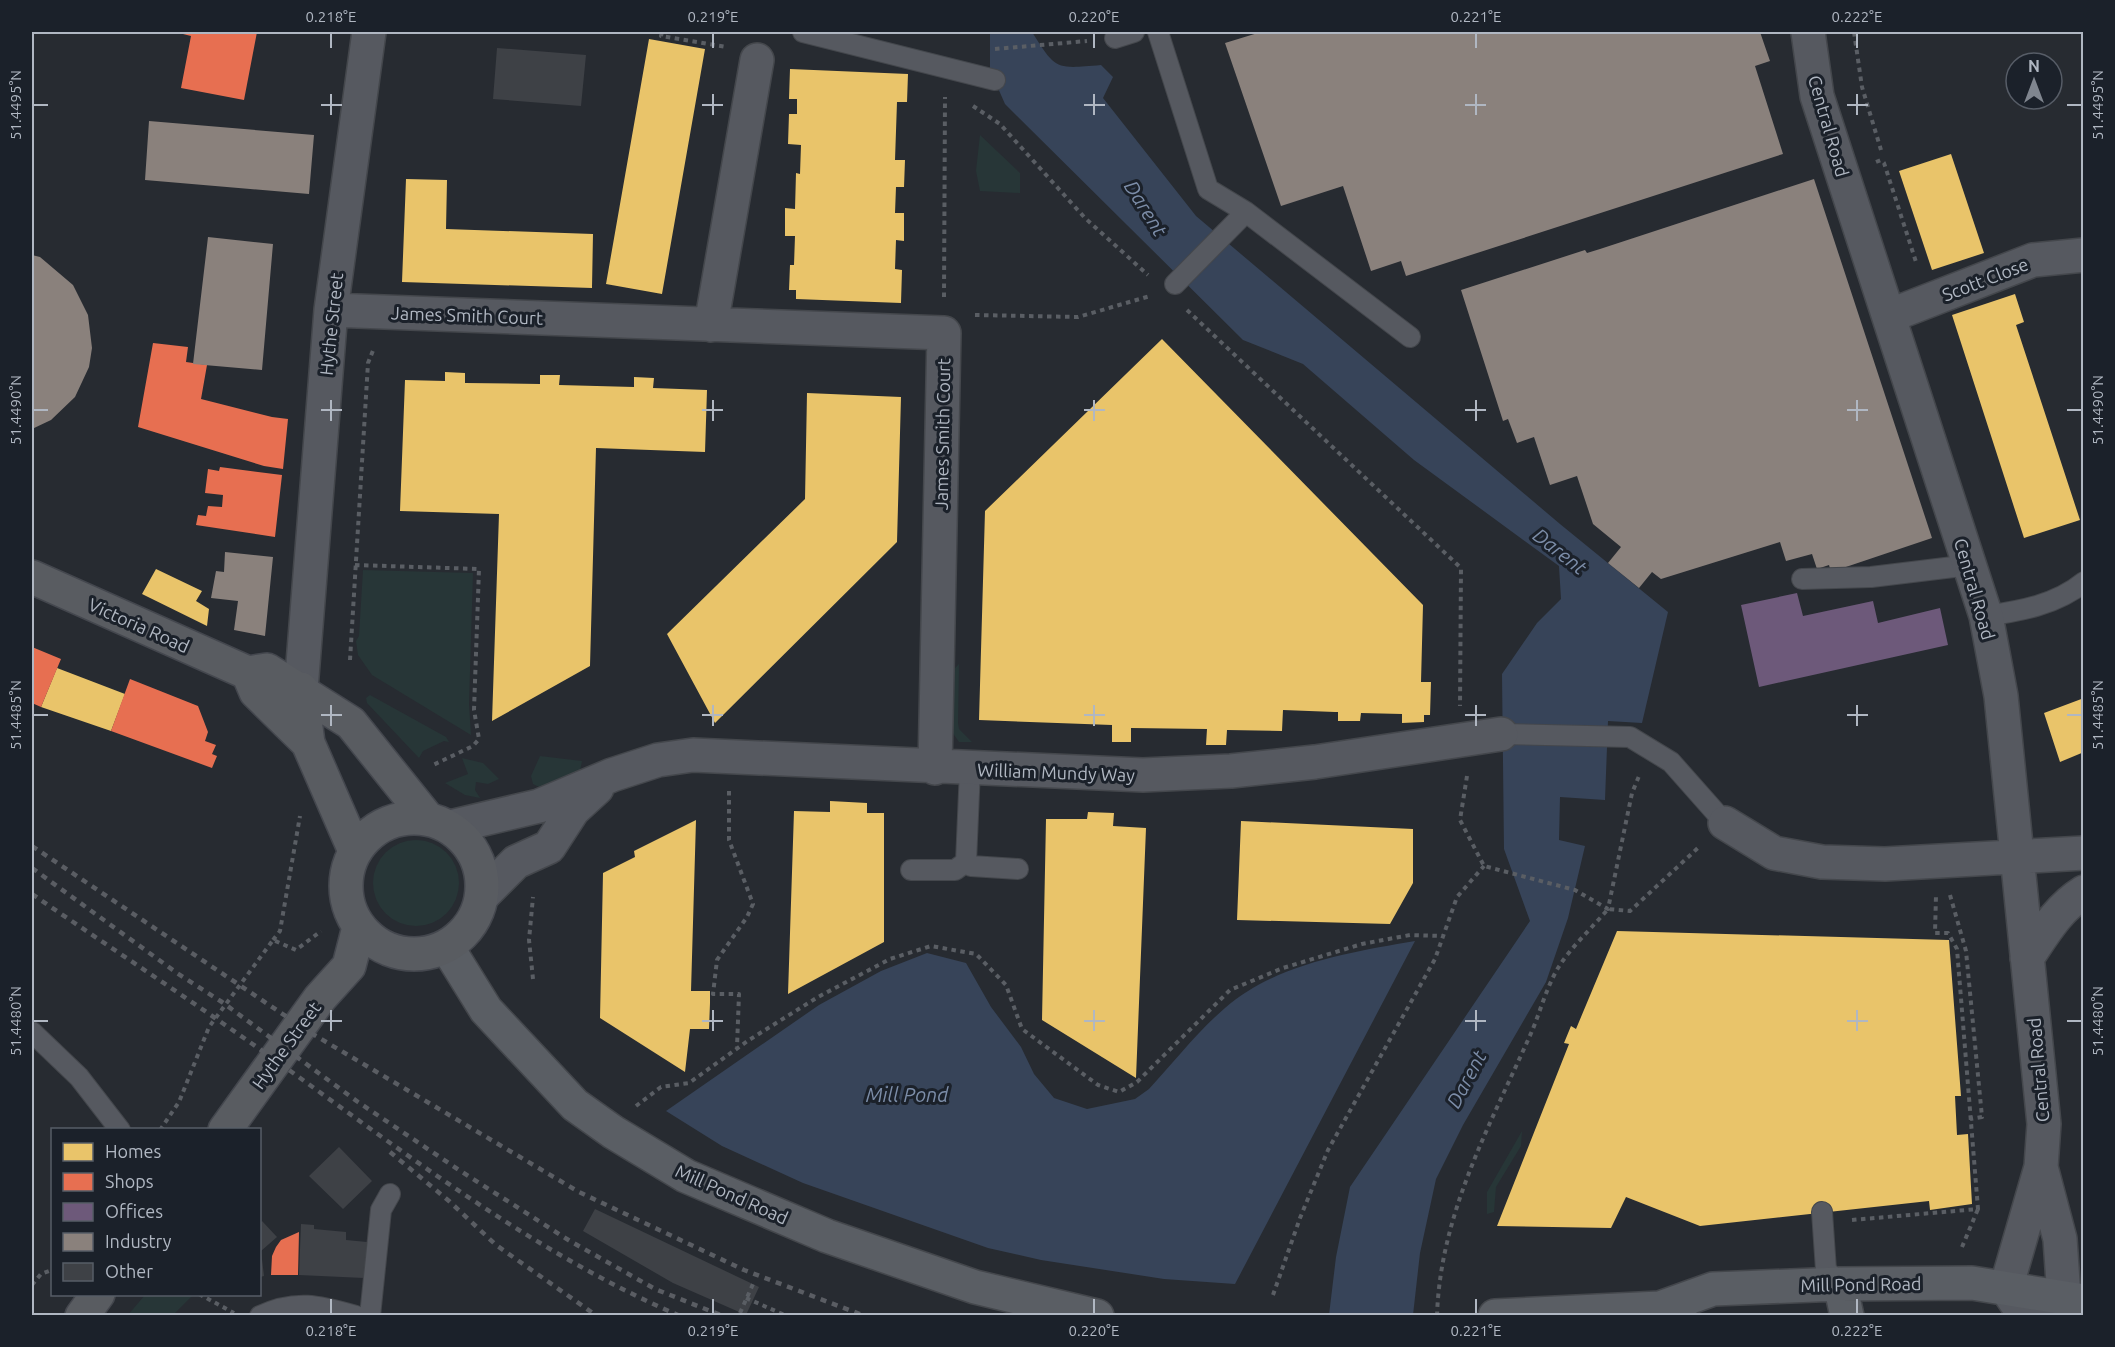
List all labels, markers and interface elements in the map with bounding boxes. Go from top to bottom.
text: 0.218°E [306,8,356,25]
text: 0.219°E [688,8,738,25]
text: 0.220°E [1069,8,1119,25]
text: 0.221°E [1451,8,1501,25]
text: 0.222°E [1832,8,1882,25]
north arrow [2004,51,2064,111]
text: N [2028,57,2040,75]
text: 51.4495°N [7,70,24,140]
text: 51.4495°N [2089,70,2106,140]
street label: Central Road [1805,73,1853,179]
water label: Darent [1120,176,1172,240]
street label: Scott Close [1939,253,2031,305]
street label: Hythe Street [316,272,346,376]
street label: James Smith Court [391,302,543,328]
street label: James Smith Court [931,358,953,510]
text: 51.4490°N [7,375,24,445]
text: 51.4490°N [2089,375,2106,445]
water label: Darent [1529,523,1591,579]
street label: Central Road [1951,536,1999,642]
street label: Victoria Road [85,594,193,656]
text: 51.4485°N [7,680,24,750]
text: 51.4485°N [2089,680,2106,750]
street label: William Mundy Way [977,759,1136,785]
text: 51.4480°N [7,986,24,1056]
text: 51.4480°N [2089,986,2106,1056]
street label: Hythe Street [248,998,324,1092]
street label: Central Road [2023,1017,2053,1123]
water label: Darent [1441,1046,1491,1112]
water label: Mill Pond [866,1083,949,1106]
legend [51,1128,261,1296]
text: Homes [105,1141,162,1161]
street label: Mill Pond Road [673,1160,791,1228]
text: Shops [105,1171,154,1191]
text: Offices [105,1201,163,1221]
text: Industry [105,1231,172,1251]
text: Other [105,1261,153,1281]
street label: Mill Pond Road [1800,1273,1922,1295]
text: 0.218°E [306,1322,356,1339]
text: 0.219°E [688,1322,738,1339]
text: 0.220°E [1069,1322,1119,1339]
text: 0.221°E [1451,1322,1501,1339]
text: 0.222°E [1832,1322,1882,1339]

